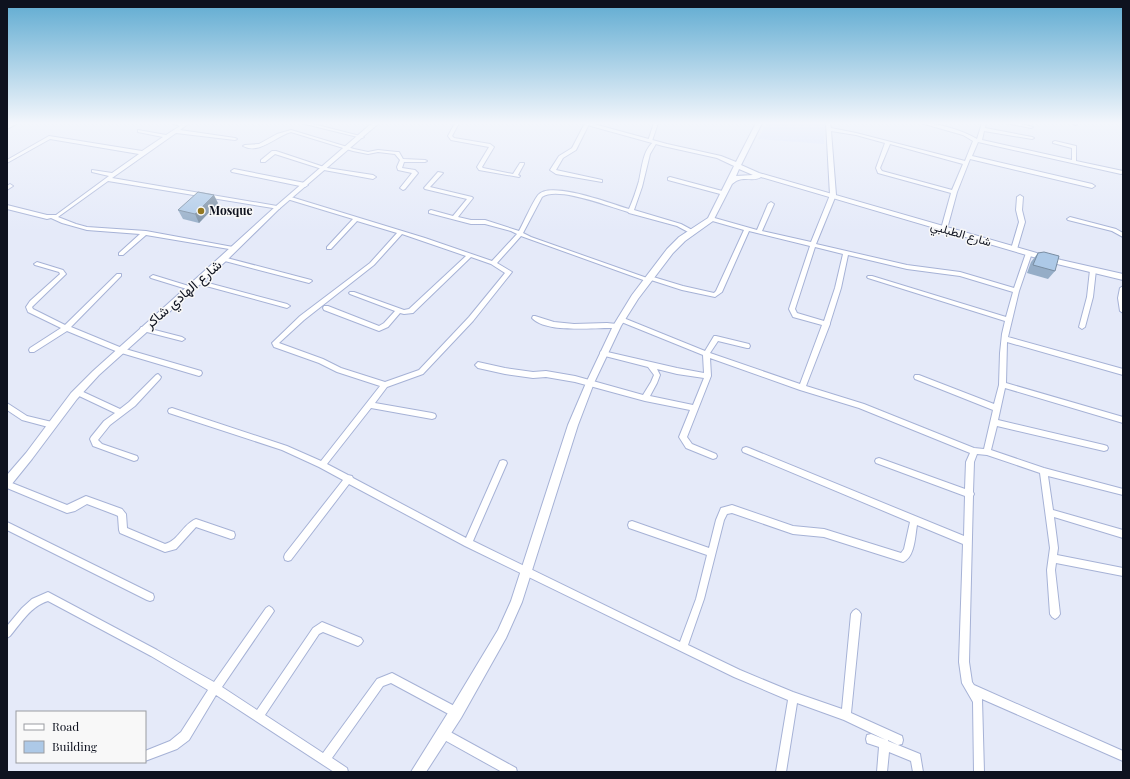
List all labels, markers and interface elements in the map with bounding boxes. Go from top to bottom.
place label: Mosque [209,202,253,218]
marker: Mosque [196,206,206,216]
street label: شارع الطبلبي [928,217,994,252]
street label: شارع الهادي شاكر [139,255,227,335]
legend [16,711,146,763]
text: Road [52,718,79,734]
text: Building [52,738,98,754]

